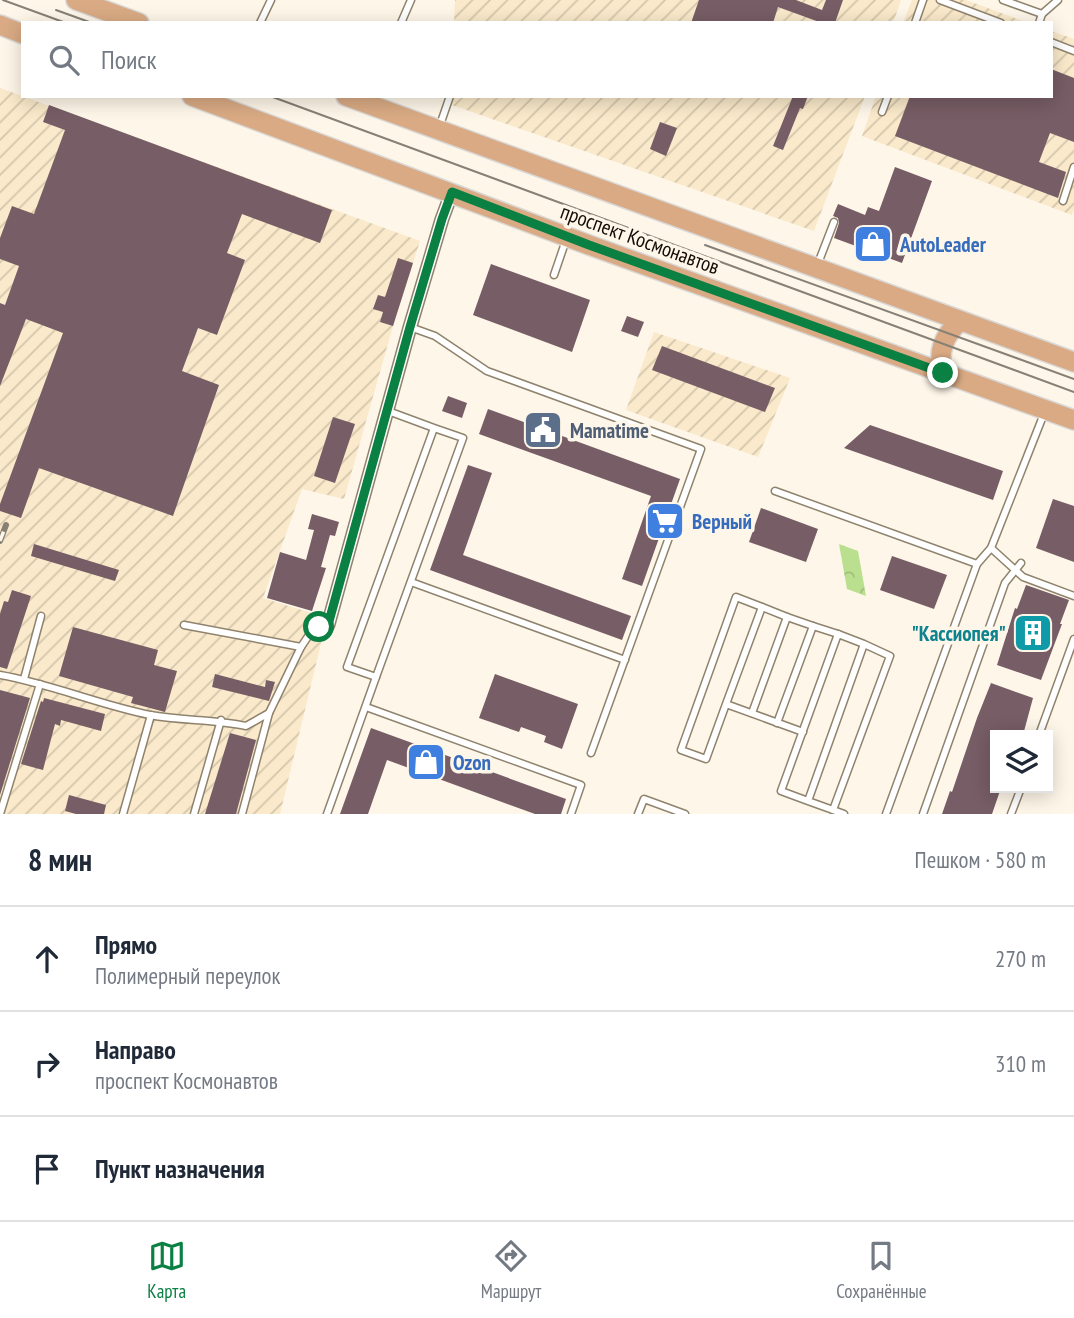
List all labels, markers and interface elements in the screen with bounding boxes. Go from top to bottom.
search box [21,21,1053,98]
icon: search [45,41,83,79]
text: Поиск [101,43,157,76]
street label: проспект Космонавтов [557,198,723,280]
shop icon: AutoLeader [852,223,894,265]
place label: AutoLeader [899,231,987,258]
route end [927,357,958,388]
public building icon: Mamatime [522,409,564,451]
place label: Mamatime [570,417,649,444]
supermarket icon: Верный [644,500,686,542]
place label: Верный [692,508,752,535]
route start [303,611,334,642]
building icon: "Кассиопея" [1012,612,1054,654]
place label: "Кассиопея" [911,620,1006,647]
map controls [990,730,1053,793]
button: layers [990,730,1053,793]
shop icon: Ozon [405,741,447,783]
place label: Ozon [453,749,491,776]
text: 8 мин [28,840,92,879]
text: Пешком · 580 m [915,845,1046,874]
text: Прямо [95,928,157,961]
icon: ahead [28,940,66,978]
text: 270 m [995,944,1046,973]
text: Полимерный переулок [95,961,280,990]
text: Направо [95,1033,176,1066]
icon: right [28,1045,66,1083]
text: 310 m [995,1049,1046,1078]
text: проспект Космонавтов [95,1066,278,1095]
icon: arrive [28,1150,66,1188]
text: Пункт назначения [95,1152,265,1185]
tab: Карта [147,1237,186,1303]
tab: Маршрут [481,1237,541,1303]
tab: Сохранённые [836,1237,927,1303]

